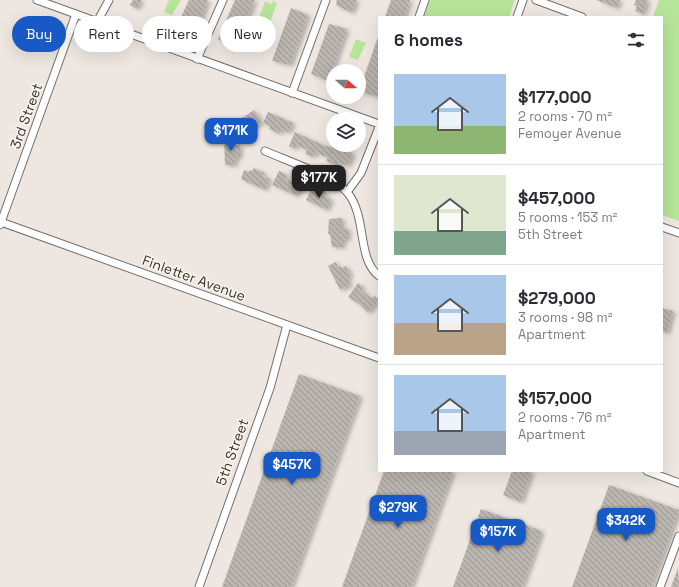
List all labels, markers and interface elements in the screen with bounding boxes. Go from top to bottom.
chip: Buy [12,16,66,52]
chip: Rent [74,16,134,52]
chip: Filters [142,16,212,52]
chip: New [220,16,276,52]
text: 6 homes [394,29,463,51]
icon: filters [625,29,647,51]
north arrow [326,64,366,104]
map controls [326,64,366,152]
street label: 3rd Street [6,81,46,151]
text: $177,000 [518,86,592,108]
icon: home [426,90,474,138]
text: 2 rooms · 70 m² [518,108,612,125]
button: layers [326,112,366,152]
pin: $171K [203,118,259,152]
text: $171K [214,122,248,139]
text: Femoyer Avenue [518,125,621,142]
pin: $177K [291,165,347,199]
text: $177K [301,169,337,186]
text: $457,000 [518,187,595,209]
icon: home [426,191,474,239]
text: 5 rooms · 153 m² [518,209,617,226]
text: 5th Street [518,226,583,243]
street label: Finletter Avenue [140,251,248,305]
text: $279,000 [518,287,596,309]
icon: home [426,291,474,339]
text: 3 rooms · 98 m² [518,309,612,326]
text: Apartment [518,326,586,343]
text: $157,000 [518,387,592,409]
icon: home [426,391,474,439]
text: 2 rooms · 76 m² [518,409,612,426]
street label: 5th Street [212,416,252,488]
text: Apartment [518,426,586,443]
pin: $457K [264,452,320,486]
text: $457K [272,456,312,473]
pin: $279K [370,495,426,529]
text: $279K [379,499,417,516]
pin: $342K [598,508,654,542]
text: $342K [606,512,646,529]
pin: $157K [470,519,526,553]
text: $157K [480,523,516,540]

